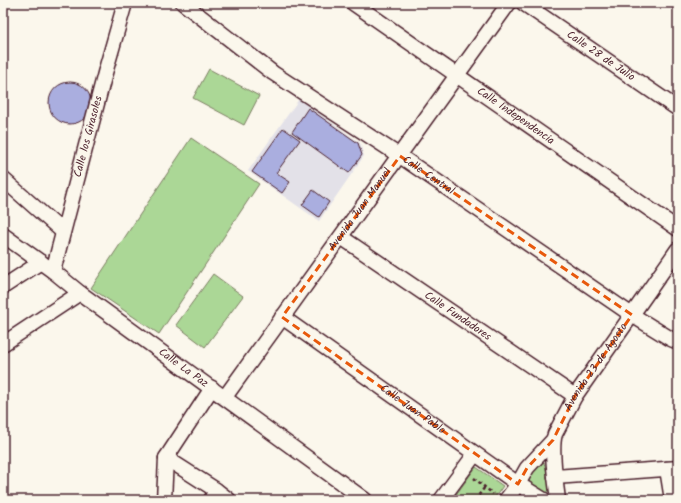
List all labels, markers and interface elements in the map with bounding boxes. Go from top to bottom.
street label: Calle 28 de Julio [563,26,639,86]
street label: Calle Independencia [473,83,558,150]
street label: Calle los Girasoles [69,94,108,179]
street label: Calle Central [399,151,458,200]
street label: Avenida Juan Manuel [324,164,396,255]
street label: Calle Fundadores [420,287,495,346]
street label: Avenida 23 de Agosto [560,320,632,414]
street label: Calle La Paz [154,344,212,392]
street label: Calle Juan Pablo [376,380,449,439]

